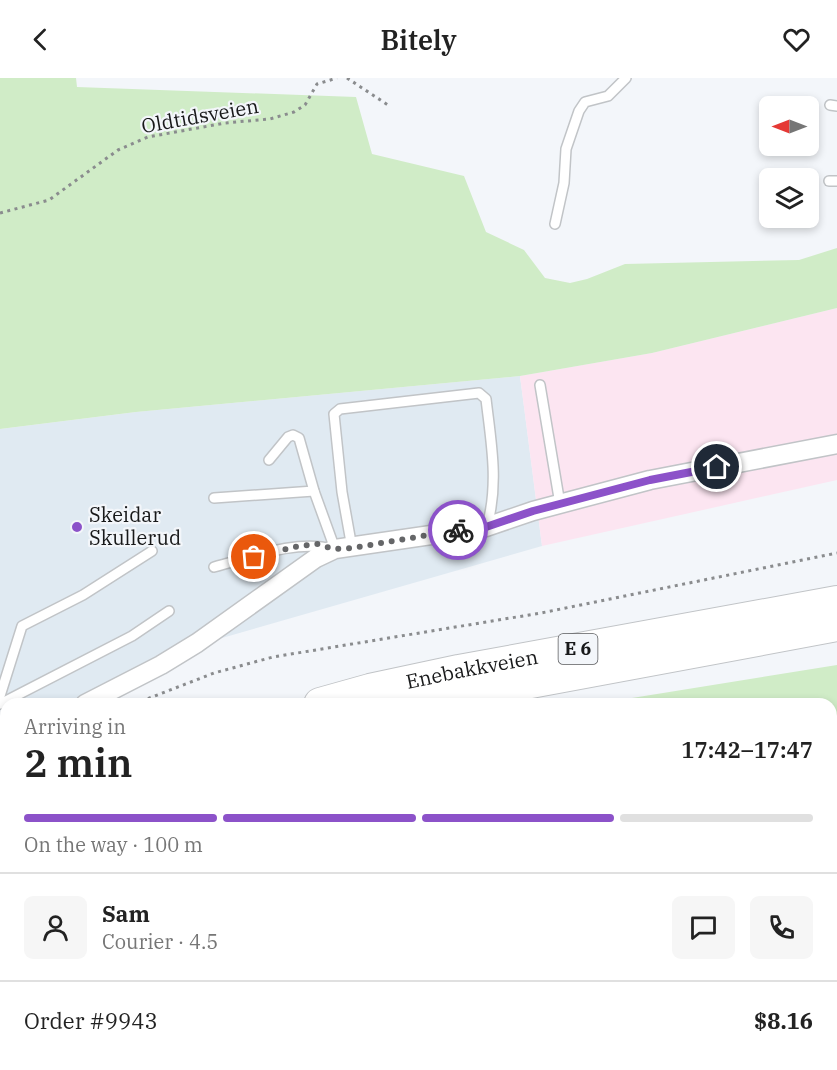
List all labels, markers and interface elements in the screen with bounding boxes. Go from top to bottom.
text: Bitely [380,22,457,57]
icon: back [24,23,57,56]
icon: heart [780,23,813,56]
street label: Oldtidsveien [139,92,261,139]
north arrow [759,96,819,156]
map controls [759,96,819,228]
button: layers [759,168,819,228]
pin [691,441,742,492]
icon: home [700,450,733,483]
courier [428,500,488,560]
place label: Skeidar Skullerud [89,501,181,551]
icon: bike [442,514,475,547]
marker: Skeidar Skullerud [70,520,84,534]
pin [228,531,279,582]
icon: bag [237,540,270,573]
road number: E 6 [558,634,598,664]
street label: Enebakkveien [403,643,540,695]
text: Arriving in [24,713,126,740]
text: 17:42–17:47 [681,735,813,764]
text: 2 min [24,737,132,788]
text: On the way · 100 m [24,831,203,858]
button: person [24,896,87,959]
button: chat [672,896,735,959]
button: phone [750,896,813,959]
text: Sam [102,899,150,928]
text: Courier · 4.5 [102,928,218,955]
text: Order #9943 [24,1006,158,1035]
text: $8.16 [754,1006,813,1035]

